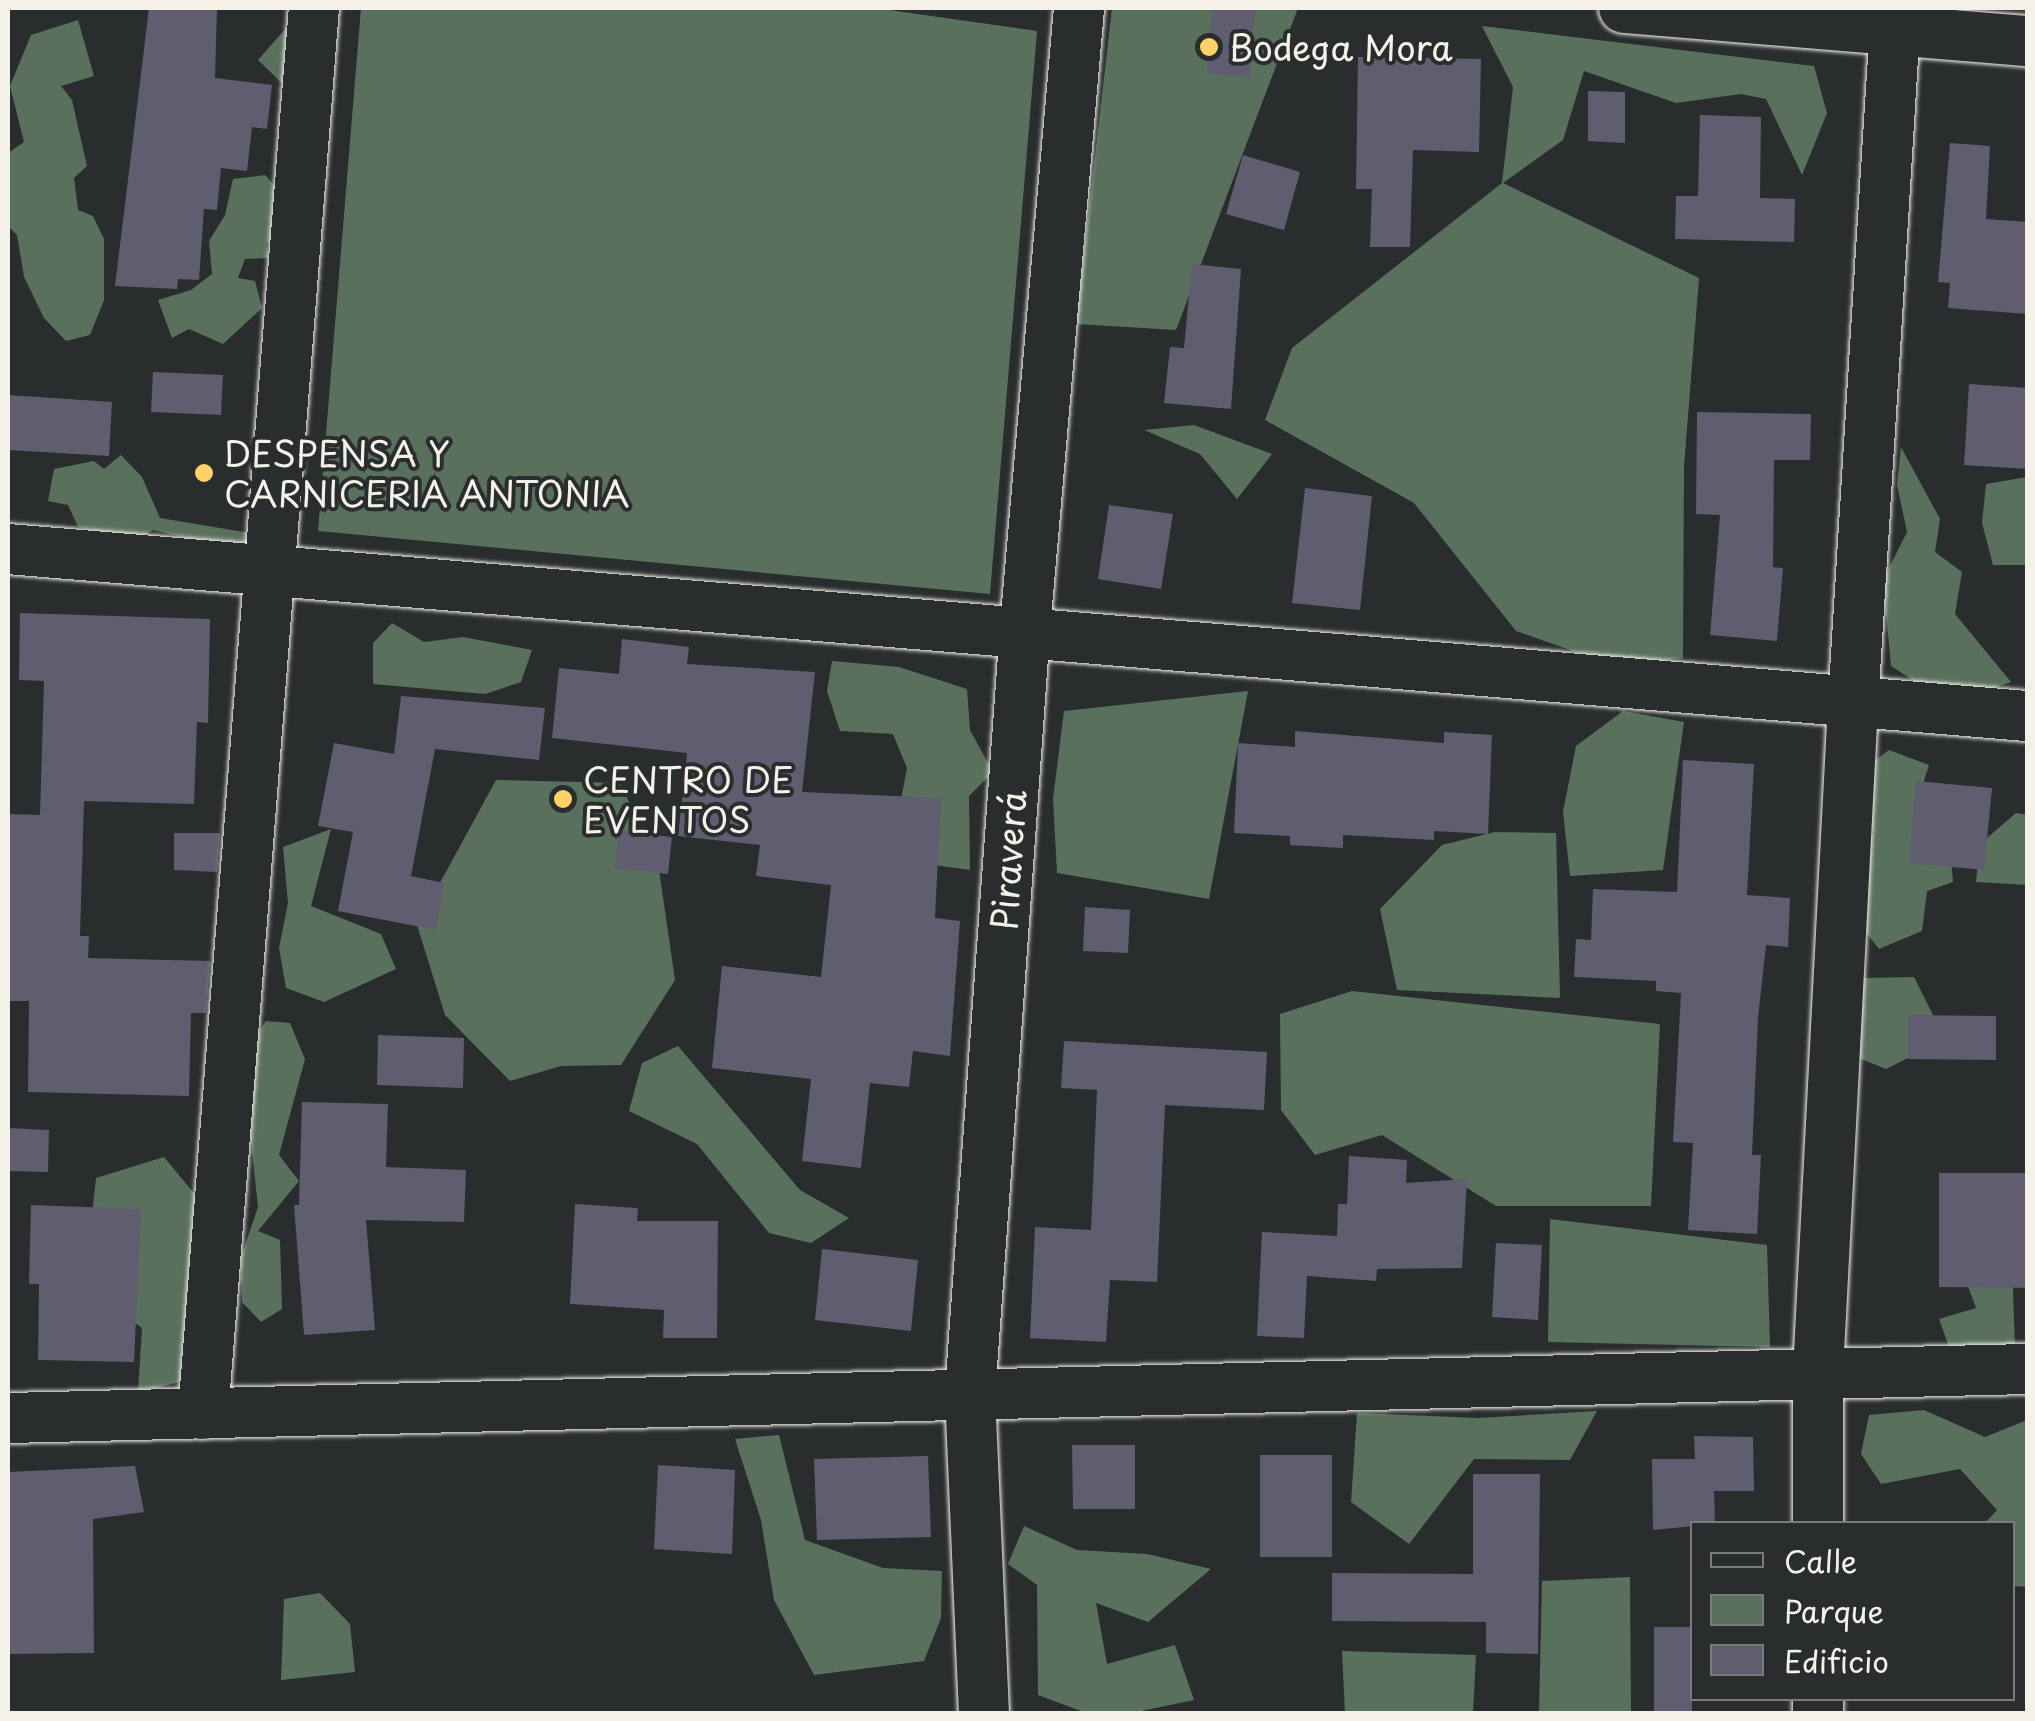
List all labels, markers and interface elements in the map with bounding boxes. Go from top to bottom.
place label: Bodega Mora [1229,26,1452,68]
marker: Bodega Mora [1198,36,1220,58]
place label: DESPENSA Y CARNICERIA ANTONIA [224,432,630,514]
marker: DESPENSA Y CARNICERIA ANTONIA [193,462,215,484]
place label: CENTRO DE EVENTOS [583,758,796,840]
marker: CENTRO DE EVENTOS [552,788,574,810]
street label: Piraverá [982,789,1034,931]
legend [1690,1521,2015,1701]
text: Calle [1784,1538,1857,1583]
text: Parque [1784,1588,1884,1633]
text: Edificio [1784,1638,1889,1683]

